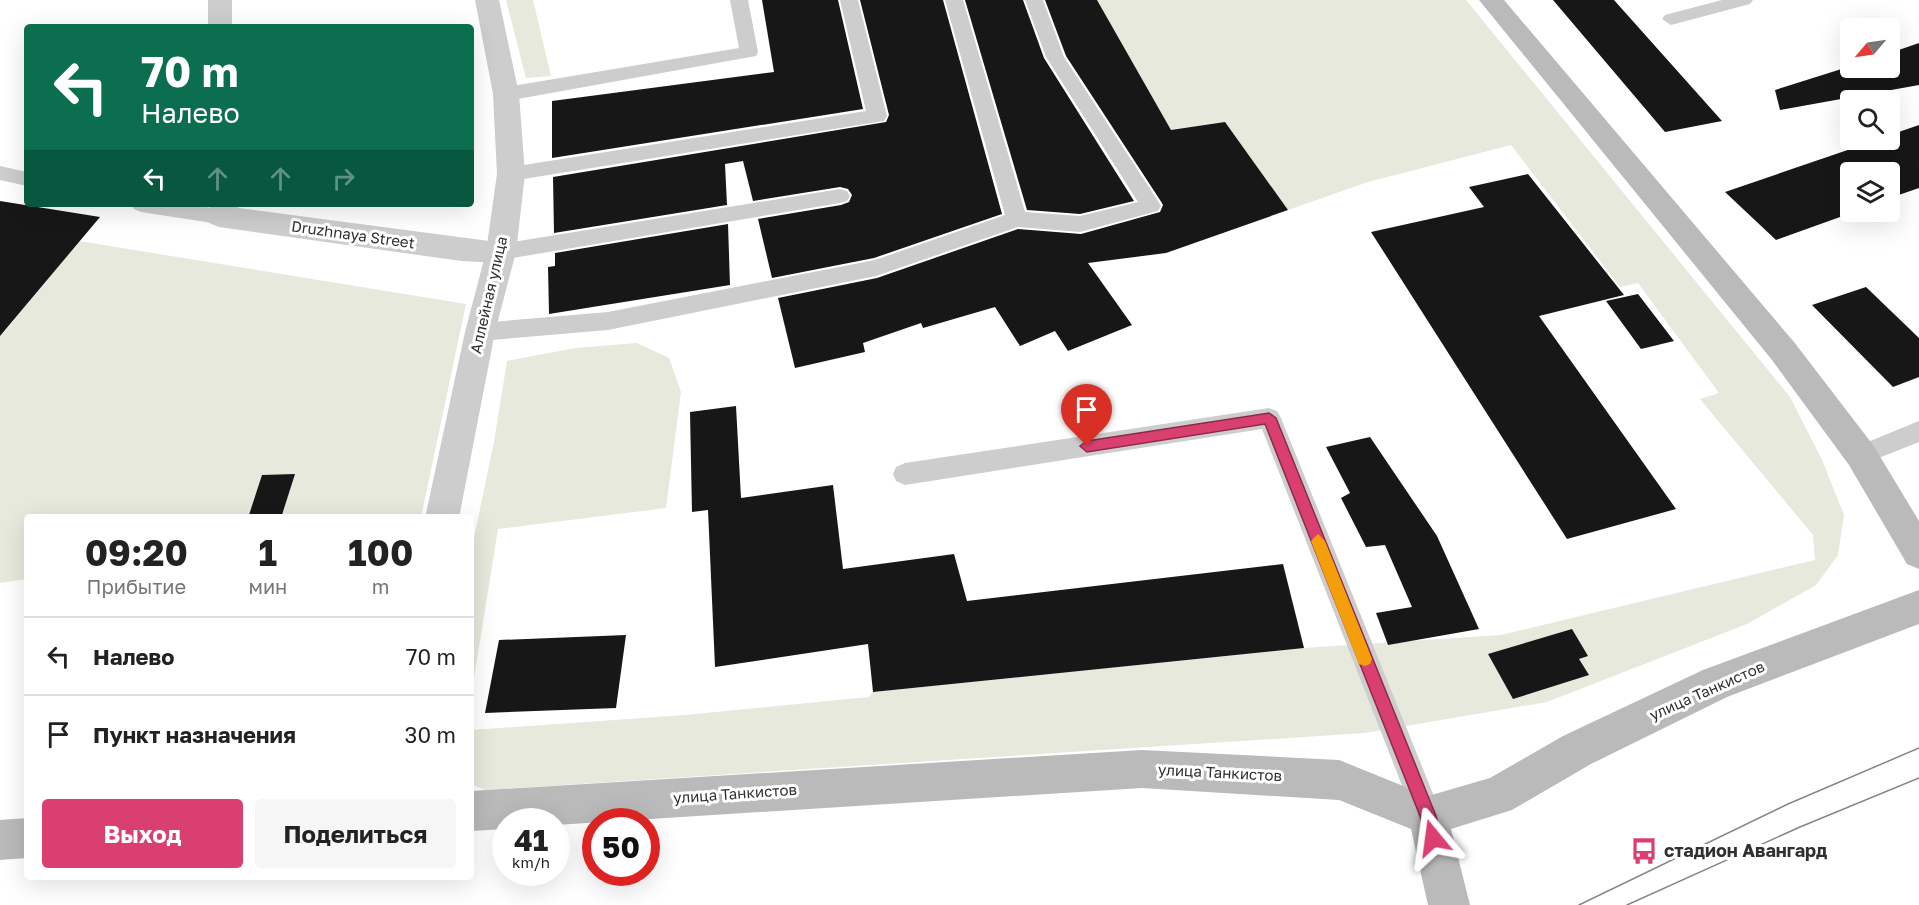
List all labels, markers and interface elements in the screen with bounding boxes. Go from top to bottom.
north arrow [1840,18,1900,78]
map controls [1840,18,1900,222]
text: 70 m [141,46,238,96]
icon: left [42,48,120,126]
button: search [1840,90,1900,150]
text: Налево [141,97,240,129]
icon: left [138,162,171,195]
icon: ahead [201,162,234,195]
icon: ahead [264,162,297,195]
icon: right [327,162,360,195]
button: layers [1840,162,1900,222]
street label: Druzhnaya Street [290,216,416,252]
street label: Аллейная улица [466,234,510,355]
pin [1061,384,1112,446]
icon: arrive [1070,393,1103,426]
text: 09:20 [85,531,188,574]
text: 1 [259,531,277,574]
text: 100 [348,531,413,574]
text: Прибытие [86,574,186,598]
text: мин [248,574,287,598]
text: m [372,574,389,598]
icon: left [42,640,75,673]
text: Налево [93,643,175,670]
text: 70 m [406,643,456,670]
street label: улица Танкистов [1646,657,1767,724]
icon: arrive [42,718,75,751]
text: Пункт назначения [93,721,296,748]
text: 30 m [405,721,456,748]
street label: улица Танкистов [1158,760,1282,784]
street label: улица Танкистов [673,780,797,806]
button: Выход [42,799,243,868]
button: Поделиться [255,799,456,868]
position arrow [1401,806,1465,870]
speed limit sign: 50 [582,808,660,886]
text: 41 [514,822,548,858]
bus stop icon: стадион Авангард [1629,836,1659,866]
place label: стадион Авангард [1664,839,1827,861]
text: km/h [512,853,550,871]

